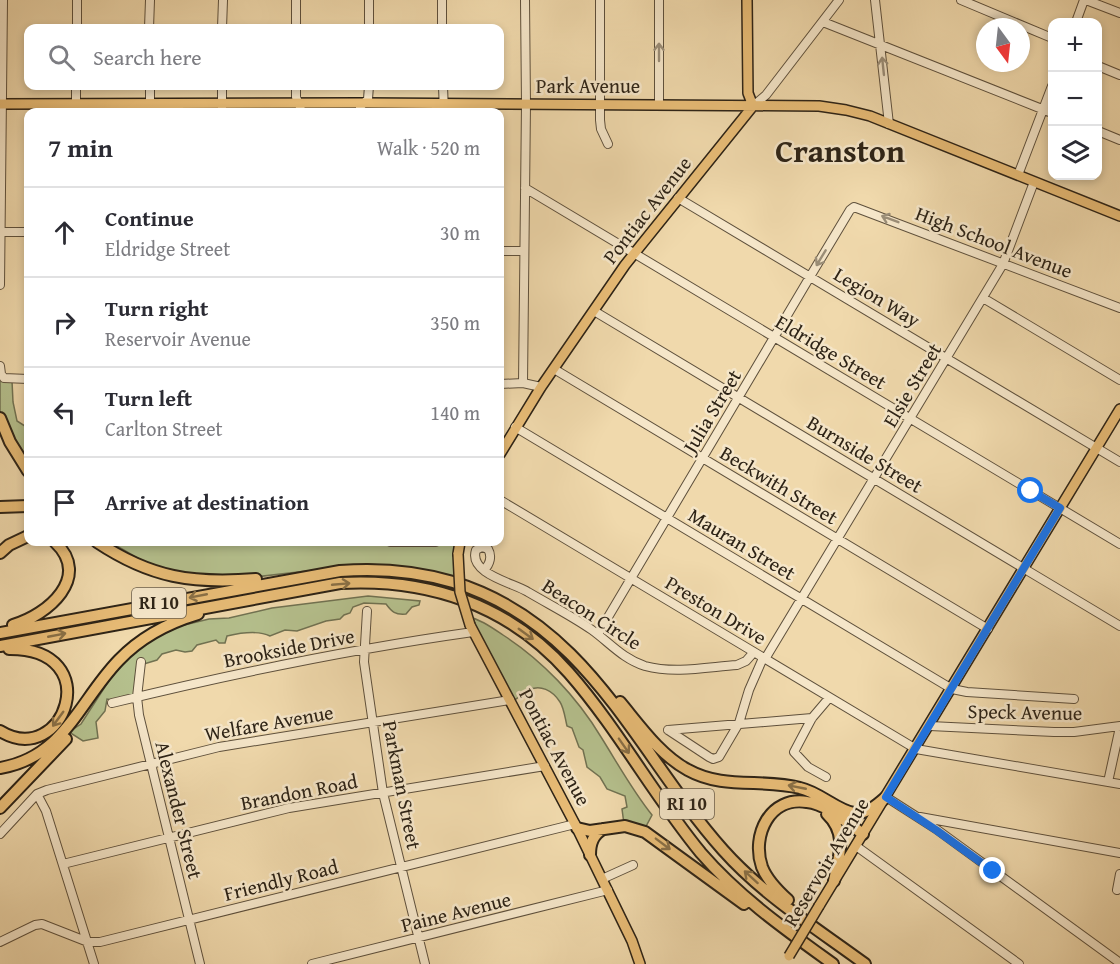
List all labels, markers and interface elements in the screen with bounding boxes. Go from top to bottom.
north arrow [976,18,1030,72]
map controls [1048,18,1102,180]
button: + [1048,18,1102,72]
search box [24,24,504,90]
icon: search [45,41,78,74]
text: Search here [93,41,202,73]
one-way arrow [653,42,665,62]
one-way arrow [877,56,888,76]
street label: Park Avenue [536,71,640,100]
button: − [1048,72,1102,126]
button: layers [1048,126,1102,180]
district label: Cranston [775,127,905,174]
text: 7 min [48,128,113,167]
text: Walk · 520 m [377,133,480,162]
street label: Pontiac Avenue [595,150,698,269]
street label: High School Avenue [912,198,1077,285]
text: Continue [105,202,194,234]
one-way arrow [882,213,900,224]
icon: ahead [48,216,81,249]
text: 30 m [440,218,480,247]
text: Eldridge Street [105,234,230,263]
one-way arrow [815,249,827,266]
street label: Legion Way [829,259,926,334]
text: Turn right [105,292,208,324]
icon: right [48,306,81,339]
street label: Eldridge Street [770,307,892,396]
text: 350 m [430,308,480,337]
text: Reservoir Avenue [105,324,251,353]
street label: Elsie Street [875,337,948,432]
street label: Julia Street [674,363,748,461]
text: Turn left [105,382,192,414]
icon: left [48,396,81,429]
text: 140 m [430,398,480,427]
street label: Burnside Street [802,408,929,500]
text: Carlton Street [105,414,223,443]
street label: Beckwith Street [715,438,844,531]
route start [1017,477,1043,503]
icon: arrive [48,486,81,519]
text: Arrive at destination [105,486,309,518]
street label: Mauran Street [683,500,801,587]
street label: Preston Drive [660,568,772,651]
street label: Beacon Circle [537,571,648,656]
one-way arrow [330,578,350,589]
road number: RI 10 [132,588,186,618]
one-way arrow [188,591,208,602]
street label: Brookside Drive [221,621,357,674]
one-way arrow [518,628,534,640]
one-way arrow [47,629,67,640]
street label: Pontiac Avenue [512,683,599,811]
street label: Speck Avenue [967,696,1083,727]
street label: Welfare Avenue [202,697,336,748]
one-way arrow [52,711,65,727]
street label: Parkman Street [376,718,429,852]
one-way arrow [618,737,630,754]
street label: Alexander Street [148,738,211,882]
street label: Brandon Road [238,766,360,817]
one-way arrow [787,781,807,792]
road number: RI 10 [660,789,714,819]
street label: Reservoir Avenue [776,792,876,932]
one-way arrow [654,837,670,850]
street label: Friendly Road [221,851,341,908]
route end [979,857,1005,883]
one-way arrow [743,870,758,884]
street label: Paine Avenue [398,884,514,939]

